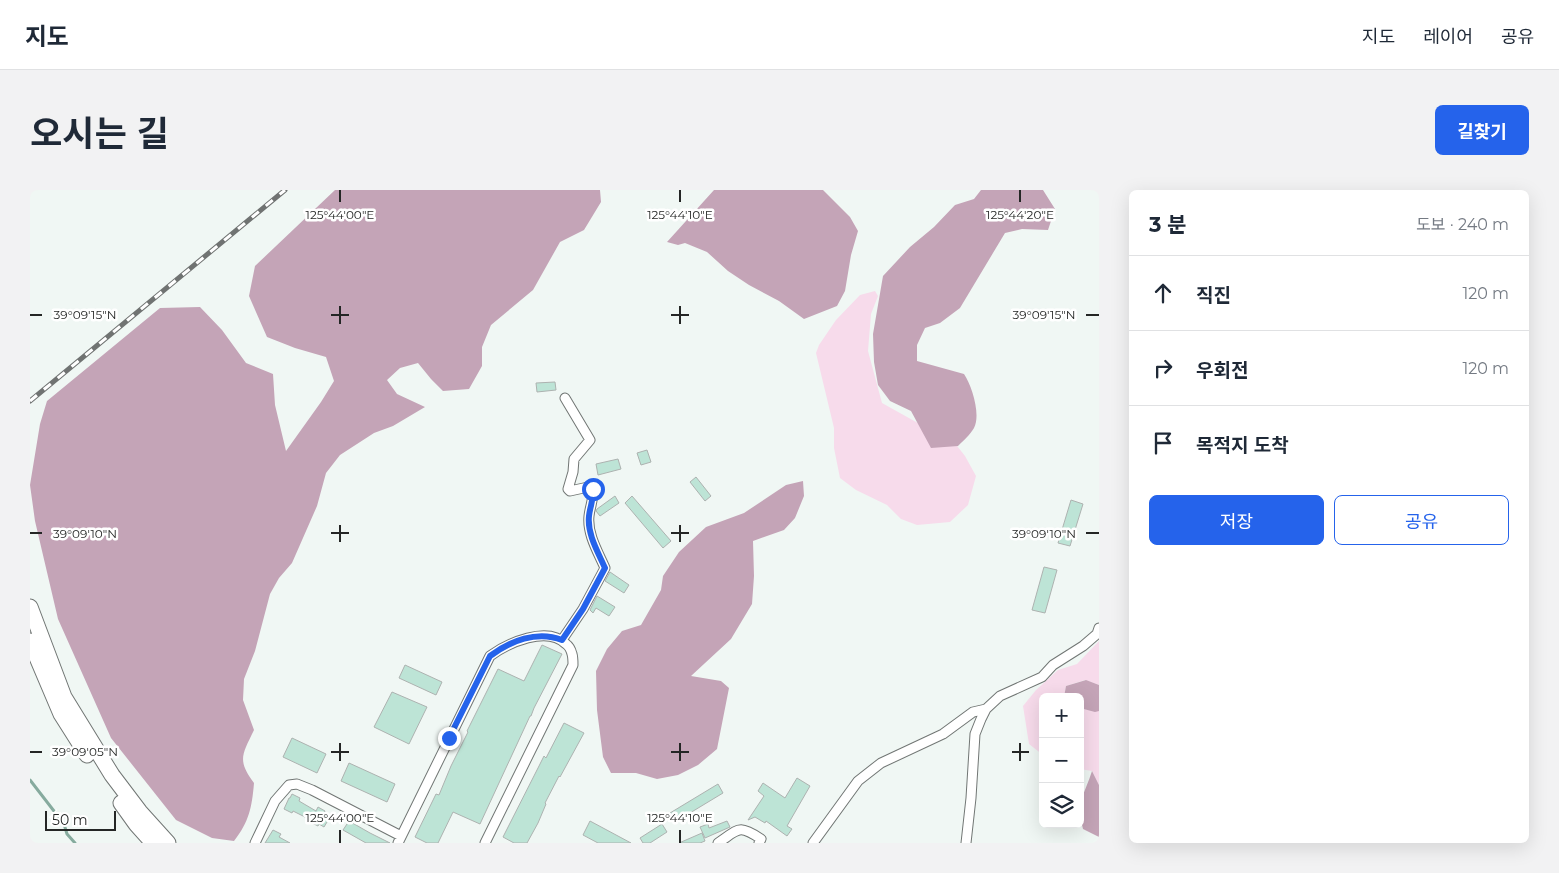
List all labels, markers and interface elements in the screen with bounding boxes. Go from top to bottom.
text: 지도 [25,22,69,51]
text: 지도 [1362,26,1395,48]
text: 레이어 [1423,26,1473,48]
text: 공유 [1501,26,1534,48]
button: 길찾기 [1435,105,1529,155]
text: 오시는 길 [30,112,169,155]
text: 125°44'00"E [306,207,374,222]
text: 125°44'10"E [647,207,713,222]
text: 125°44'20"E [986,207,1054,222]
text: 3 분 [1149,212,1187,237]
text: 도보 · 240 m [1416,215,1509,234]
icon: ahead [1149,279,1177,307]
text: 직진 [1196,284,1231,307]
text: 120 m [1462,284,1509,303]
text: 39°09'15"N [54,307,116,322]
text: 39°09'15"N [1013,307,1075,322]
icon: right [1149,354,1177,382]
text: 우회전 [1196,359,1248,382]
text: 120 m [1462,359,1509,378]
icon: arrive [1149,429,1177,457]
text: 목적지 도착 [1196,434,1289,457]
route start [582,478,605,501]
button: 저장 [1149,495,1324,545]
button: 공유 [1334,495,1509,545]
text: 39°09'10"N [53,526,117,541]
text: 39°09'10"N [1012,526,1076,541]
map controls [1039,693,1084,828]
button: + [1039,693,1084,738]
route end [438,727,461,750]
button: − [1039,738,1084,783]
text: 39°09'05"N [52,744,118,759]
button: layers [1039,783,1084,828]
scale bar [45,808,116,831]
text: 125°44'00"E [306,810,374,825]
text: 125°44'10"E [647,810,713,825]
text: 50 m [52,811,88,829]

